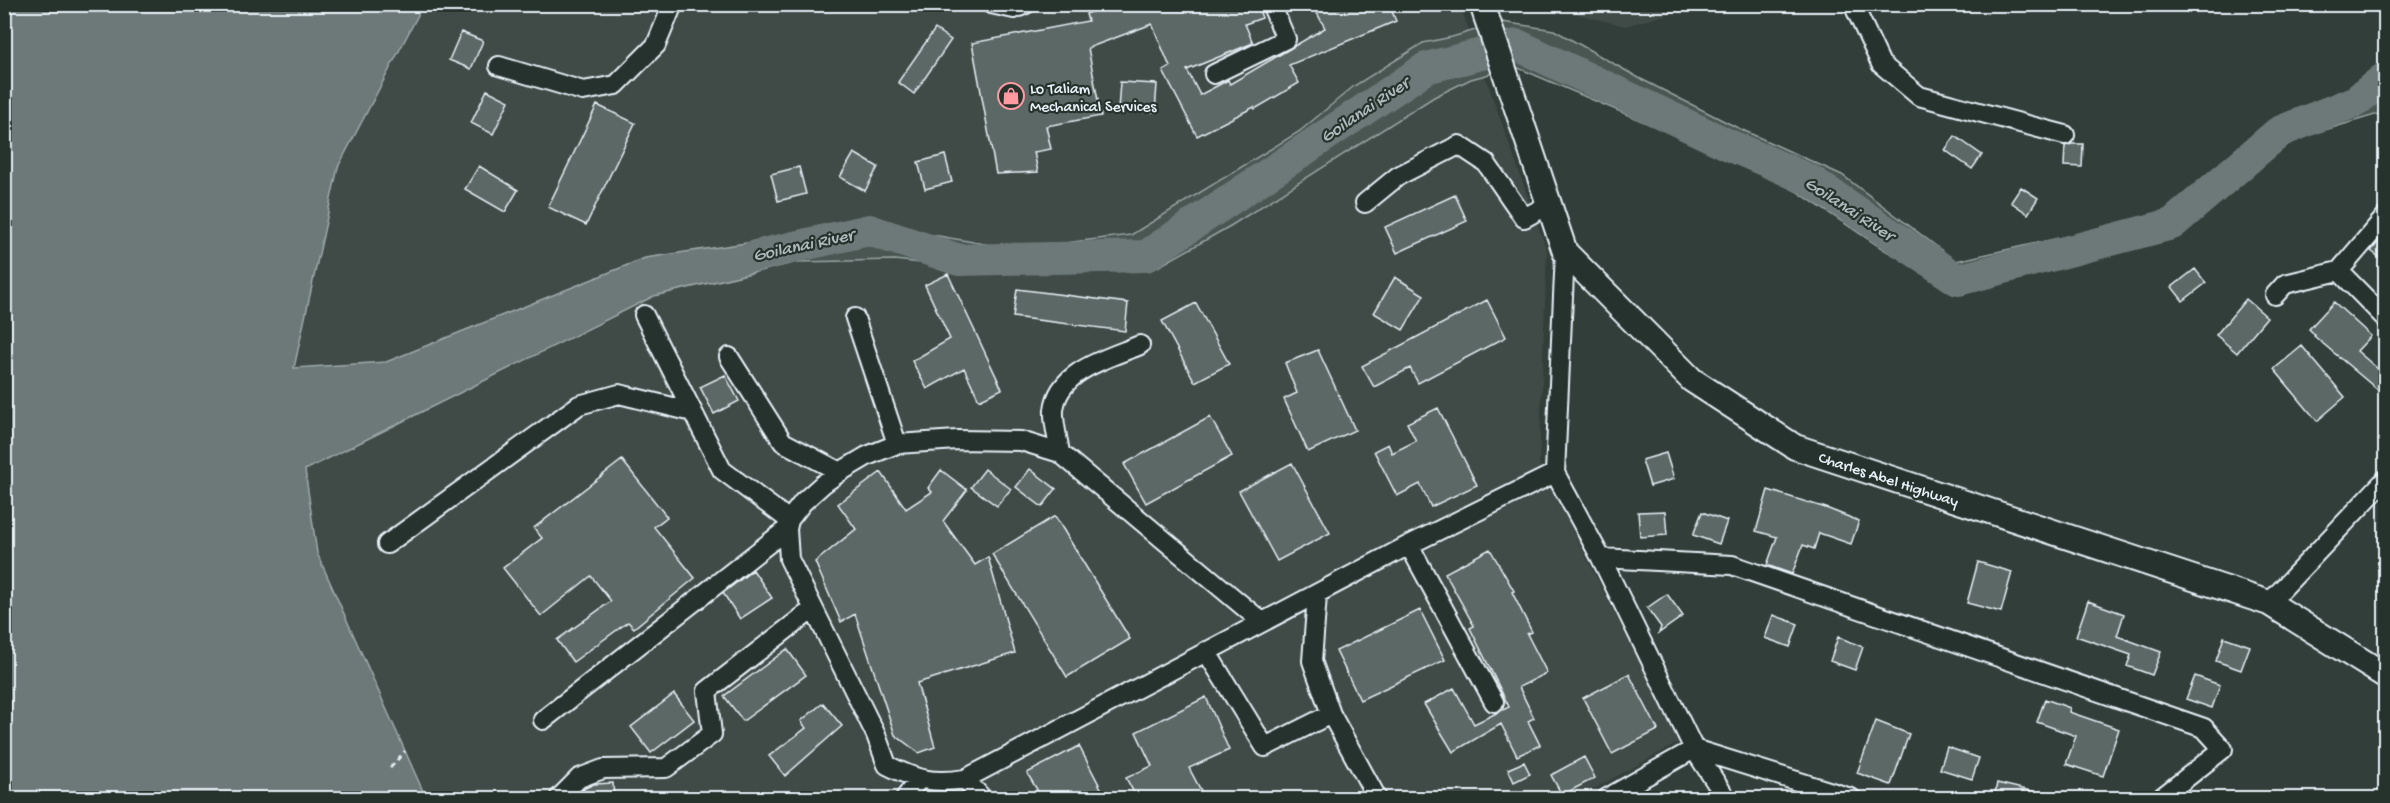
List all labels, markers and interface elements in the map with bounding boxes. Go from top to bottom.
water label: Goilanai River [1317,72,1417,148]
shop icon: Lo Taliam Mechanical Services [996,81,1026,111]
place label: Lo Taliam Mechanical Services [1030,81,1158,118]
water label: Goilanai River [1800,173,1900,249]
water label: Goilanai River [751,225,859,267]
street label: Charles Abel Highway [1815,450,1960,513]

